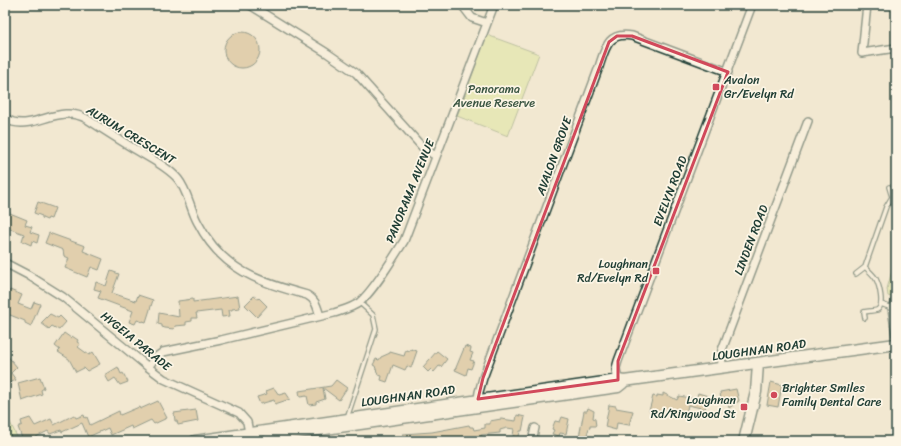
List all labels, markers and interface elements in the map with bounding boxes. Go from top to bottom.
place label: Avalon Gr/Evelyn Rd [723,69,794,105]
park label: Panorama Avenue Reserve [452,78,535,114]
marker: Avalon Gr/Evelyn Rd [711,82,721,92]
street label: AURUM CRESCENT [81,99,181,171]
street label: AVALON GROVE [529,112,579,199]
street label: PANORAMA AVENUE [379,134,441,246]
street label: EVELYN ROAD [646,152,694,230]
street label: LINDEN ROAD [727,201,775,279]
place label: Loughnan Rd/Evelyn Rd [577,253,649,289]
marker: Loughnan Rd/Evelyn Rd [651,266,661,276]
street label: HYGEIA PARADE [96,305,177,378]
street label: LOUGHNAN ROAD [711,332,808,367]
place label: Brighter Smiles Family Dental Care [782,377,881,413]
street label: LOUGHNAN ROAD [360,378,457,413]
place label: Loughnan Rd/Ringwood St [651,389,737,425]
marker: Brighter Smiles Family Dental Care [769,390,779,400]
marker: Loughnan Rd/Ringwood St [739,402,749,412]

